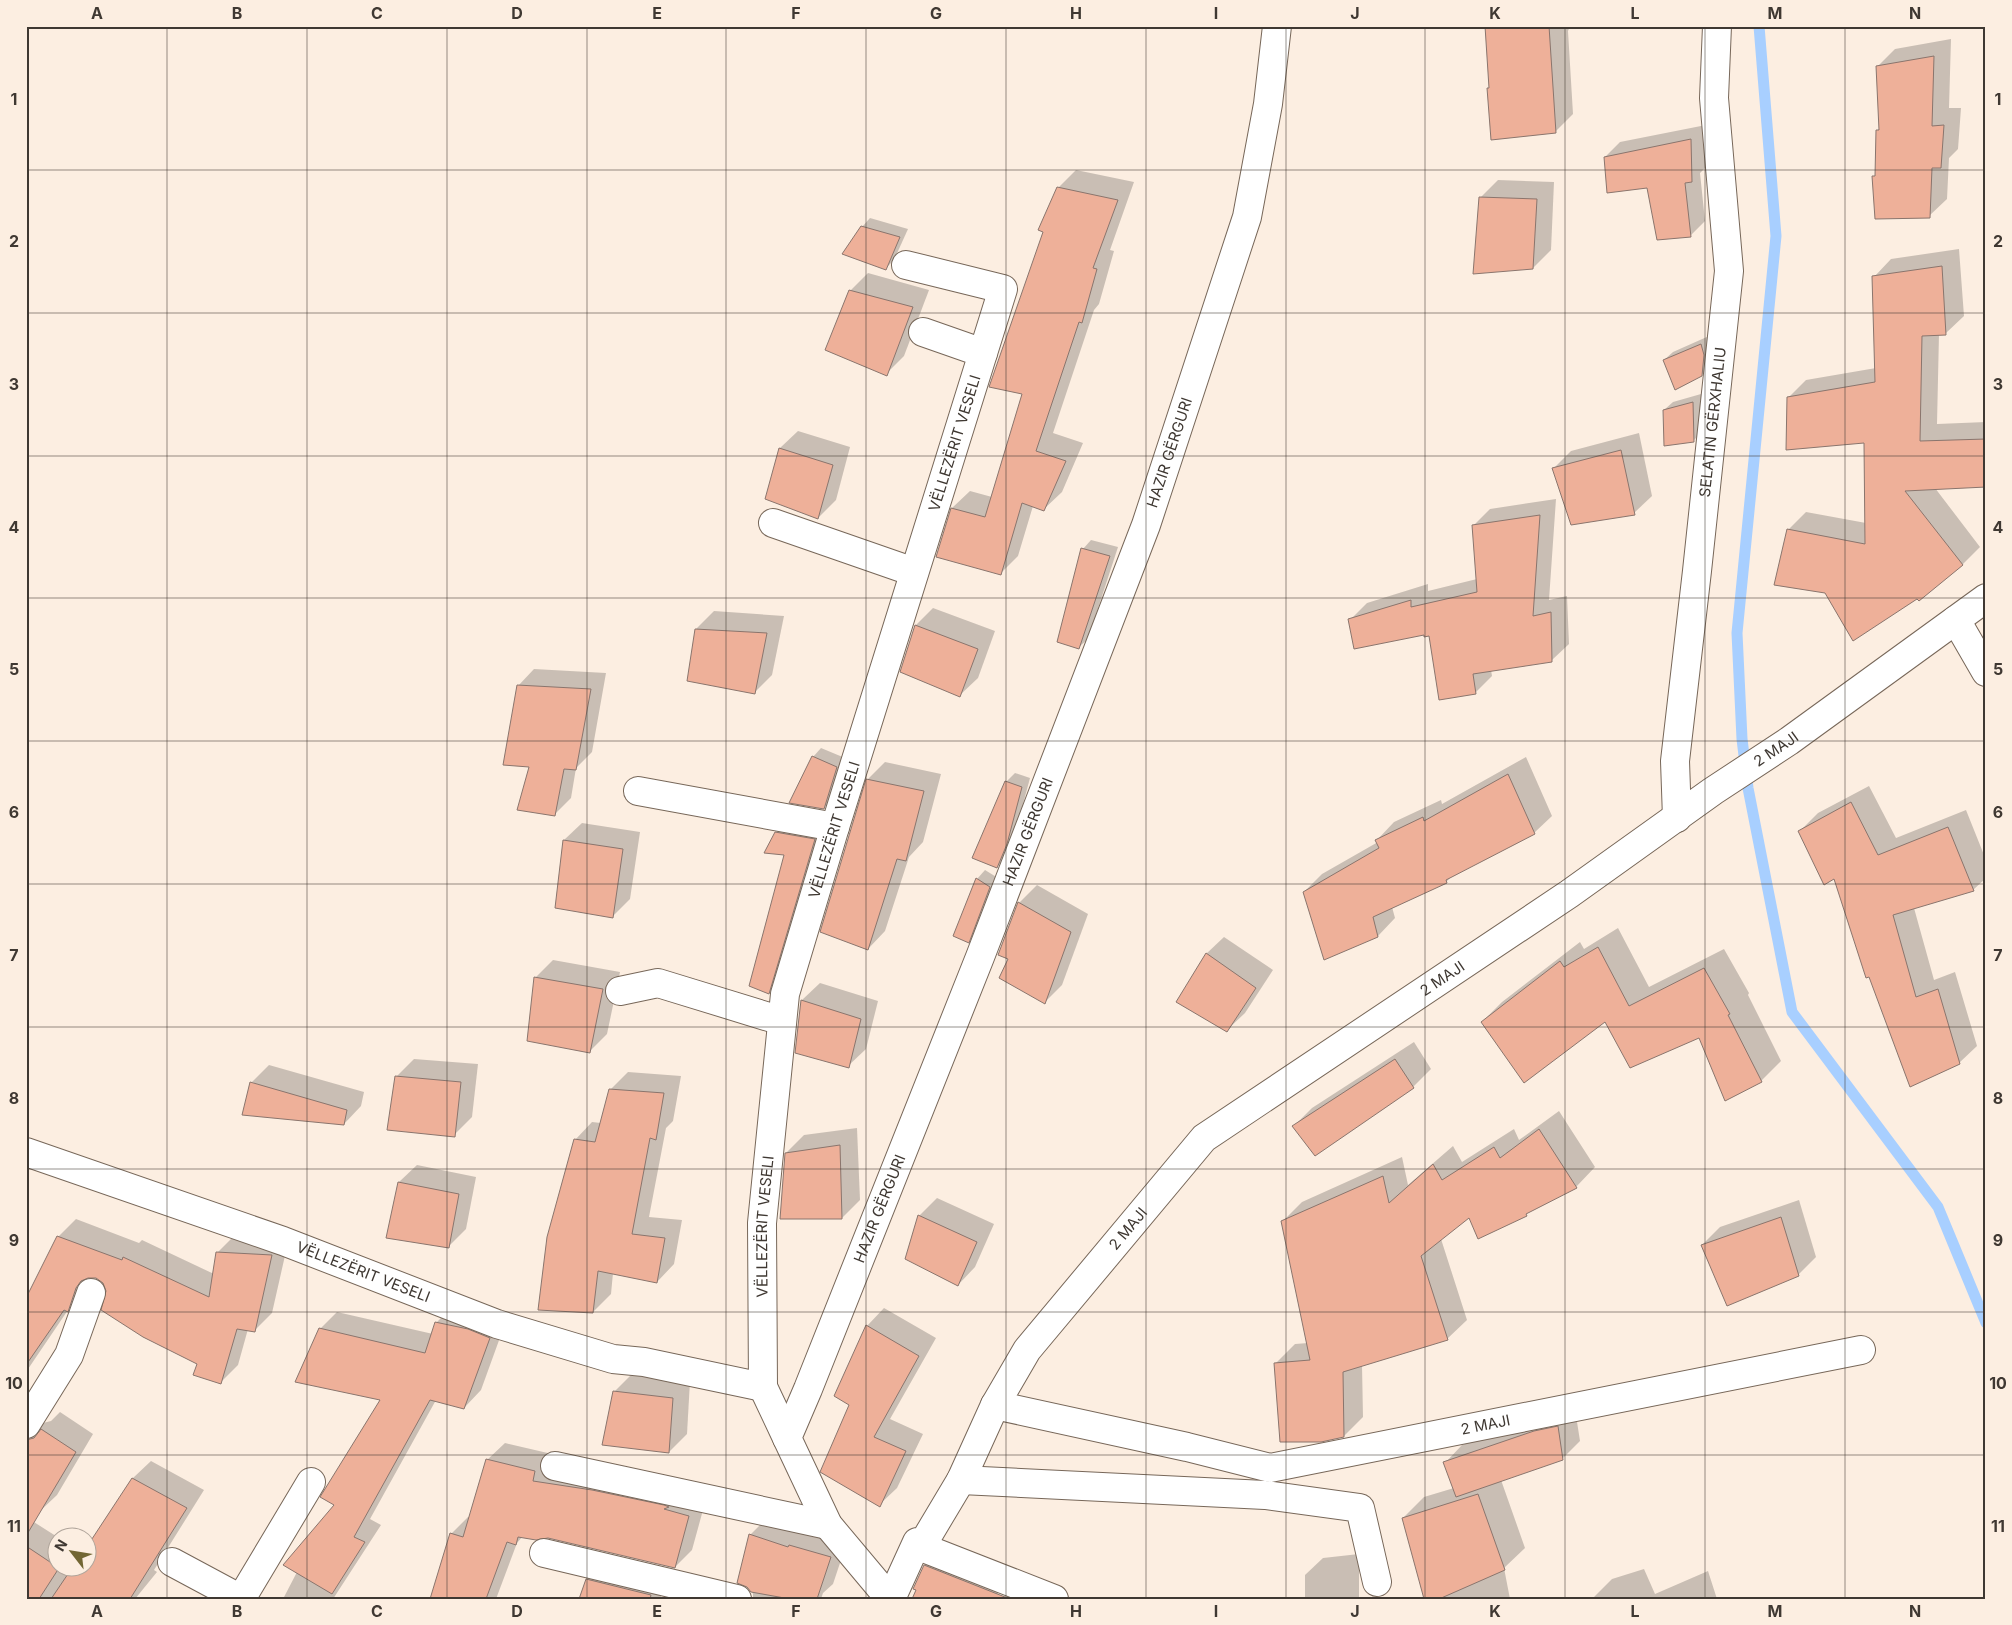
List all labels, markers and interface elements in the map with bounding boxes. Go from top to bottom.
text: A [91,3,103,23]
text: B [232,3,242,23]
text: C [371,3,383,23]
text: D [511,3,523,23]
text: E [652,3,662,23]
text: F [791,3,801,23]
text: G [930,3,942,23]
text: H [1070,3,1082,23]
text: I [1214,3,1218,23]
text: J [1350,3,1360,23]
text: K [1489,3,1501,23]
text: L [1630,3,1640,23]
text: M [1768,3,1782,23]
text: N [1909,3,1921,23]
text: 1 [11,89,17,109]
text: 1 [1995,89,2001,109]
text: 2 [9,231,19,251]
text: 2 [1993,231,2003,251]
street label: SELATIN GËRXHALIU [1695,346,1730,498]
street label: VËLLEZËRIT VESELI [924,372,985,514]
text: 3 [9,374,19,394]
text: 3 [1993,374,2003,394]
street label: HAZIR GËRGURI [1142,395,1196,510]
text: 4 [9,517,20,537]
text: 4 [1993,517,2004,537]
text: 5 [9,659,19,679]
text: 5 [1993,659,2003,679]
street label: 2 MAJI [1750,727,1802,771]
street label: VËLLEZËRIT VESELI [804,759,864,900]
street label: HAZIR GËRGURI [998,775,1057,889]
text: 6 [9,802,19,822]
text: 6 [1993,802,2003,822]
text: 7 [9,945,19,965]
text: 7 [1993,945,2003,965]
street label: 2 MAJI [1416,956,1468,1000]
text: 8 [9,1088,19,1108]
text: 8 [1993,1088,2003,1108]
street label: HAZIR GËRGURI [849,1152,909,1265]
street label: VËLLEZËRIT VESELI [752,1155,778,1297]
street label: 2 MAJI [1105,1203,1151,1254]
text: 9 [9,1230,19,1250]
text: 9 [1993,1230,2003,1250]
street label: VËLLEZËRIT VESELI [294,1237,433,1306]
text: 10 [5,1373,23,1393]
text: 10 [1989,1373,2007,1393]
street label: 2 MAJI [1459,1410,1512,1439]
text: 11 [7,1516,21,1536]
text: 11 [1991,1516,2005,1536]
north arrow [48,1528,98,1578]
text: N [50,1536,70,1554]
text: A [91,1601,103,1621]
text: B [232,1601,242,1621]
text: C [371,1601,383,1621]
text: D [511,1601,523,1621]
text: E [652,1601,662,1621]
text: F [791,1601,801,1621]
text: G [930,1601,942,1621]
text: H [1070,1601,1082,1621]
text: I [1214,1601,1218,1621]
text: J [1350,1601,1360,1621]
text: K [1489,1601,1501,1621]
text: L [1630,1601,1640,1621]
text: M [1768,1601,1782,1621]
text: N [1909,1601,1921,1621]

